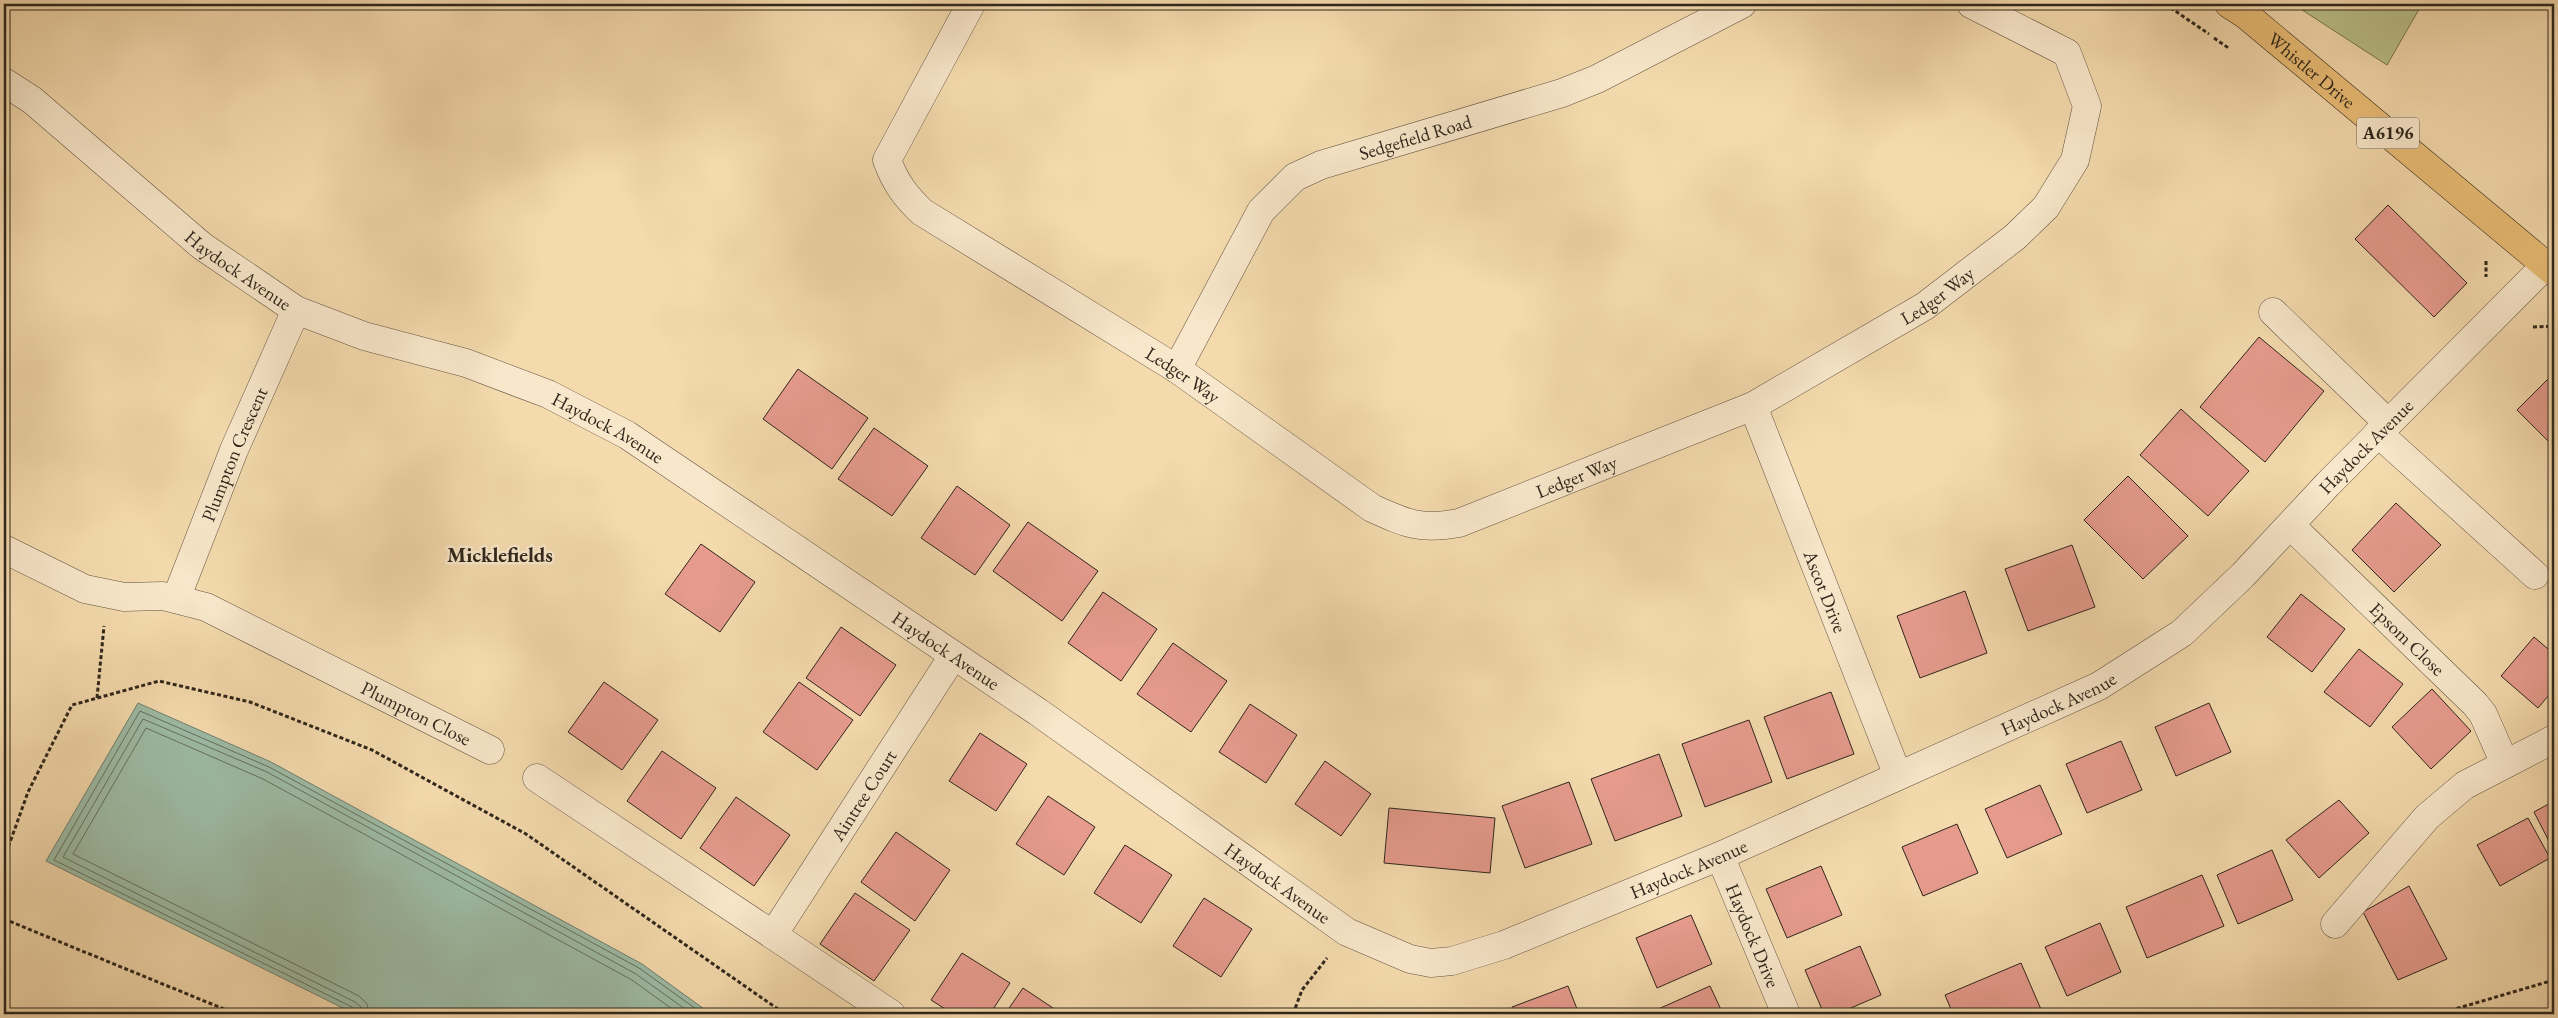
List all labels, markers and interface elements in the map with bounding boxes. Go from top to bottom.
street label: Whistler Drive [2263,27,2361,114]
street label: Sedgefield Road [1356,109,1475,166]
road number: A6196 [2357,118,2419,148]
street label: Haydock Avenue [179,225,296,316]
street label: Ledger Way [1896,261,1980,331]
street label: Ledger Way [1141,341,1226,409]
street label: Plumpton Crescent [195,383,273,525]
street label: Haydock Avenue [548,386,669,469]
street label: Haydock Avenue [2313,393,2419,499]
street label: Ledger Way [1532,449,1621,504]
district label: Micklefields [447,541,553,568]
street label: Ascot Drive [1797,546,1853,636]
street label: Epsom Close [2364,597,2450,681]
street label: Haydock Avenue [887,605,1005,696]
street label: Haydock Avenue [1997,666,2121,742]
street label: Plumpton Close [357,675,475,751]
street label: Aintree Court [824,745,902,847]
street label: Haydock Avenue [1626,833,1751,905]
street label: Haydock Avenue [1219,837,1336,929]
street label: Haydock Drive [1720,880,1786,991]

